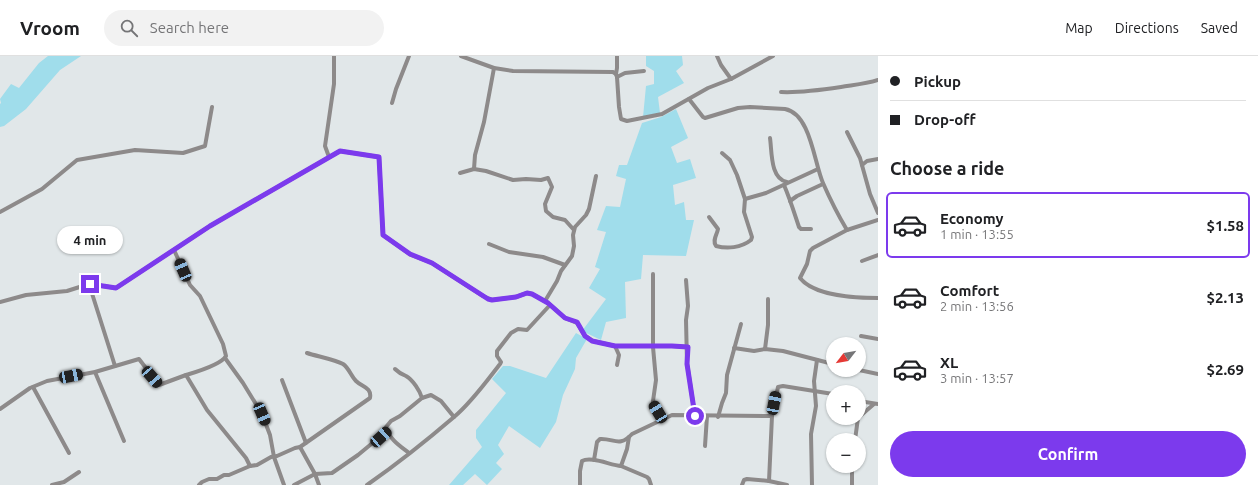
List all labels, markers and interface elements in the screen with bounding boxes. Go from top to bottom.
search box [104,10,384,46]
text: Vroom [20,17,80,39]
icon: search [118,17,140,39]
text: Search here [150,19,229,36]
text: Map [1065,20,1093,36]
text: Directions [1115,20,1179,36]
text: Saved [1201,20,1238,36]
text: Pickup [914,73,961,90]
text: Drop-off [914,111,976,128]
text: Choose a ride [890,158,1004,178]
icon: car [892,207,928,243]
text: Economy [940,210,1004,227]
text: $1.58 [1206,217,1244,234]
callout: 4 min [57,226,123,254]
text: 1 min · 13:55 [940,227,1014,241]
text: 4 min [74,233,106,247]
car [173,257,193,283]
route end [81,275,99,293]
icon: car [892,279,928,315]
text: Comfort [940,282,999,299]
text: $2.13 [1206,289,1244,306]
text: 2 min · 13:56 [940,299,1014,313]
north arrow [826,337,866,377]
map controls [826,337,866,473]
icon: car [892,351,928,387]
text: XL [940,354,958,371]
text: $2.69 [1206,361,1244,378]
car [140,364,164,390]
car [58,368,84,384]
text: 3 min · 13:57 [940,371,1014,385]
button: + [826,385,866,425]
car [766,390,782,416]
car [647,399,669,425]
car [252,401,272,427]
route start [686,407,704,425]
car [368,425,394,449]
button: Confirm [890,431,1246,477]
button: − [826,433,866,473]

